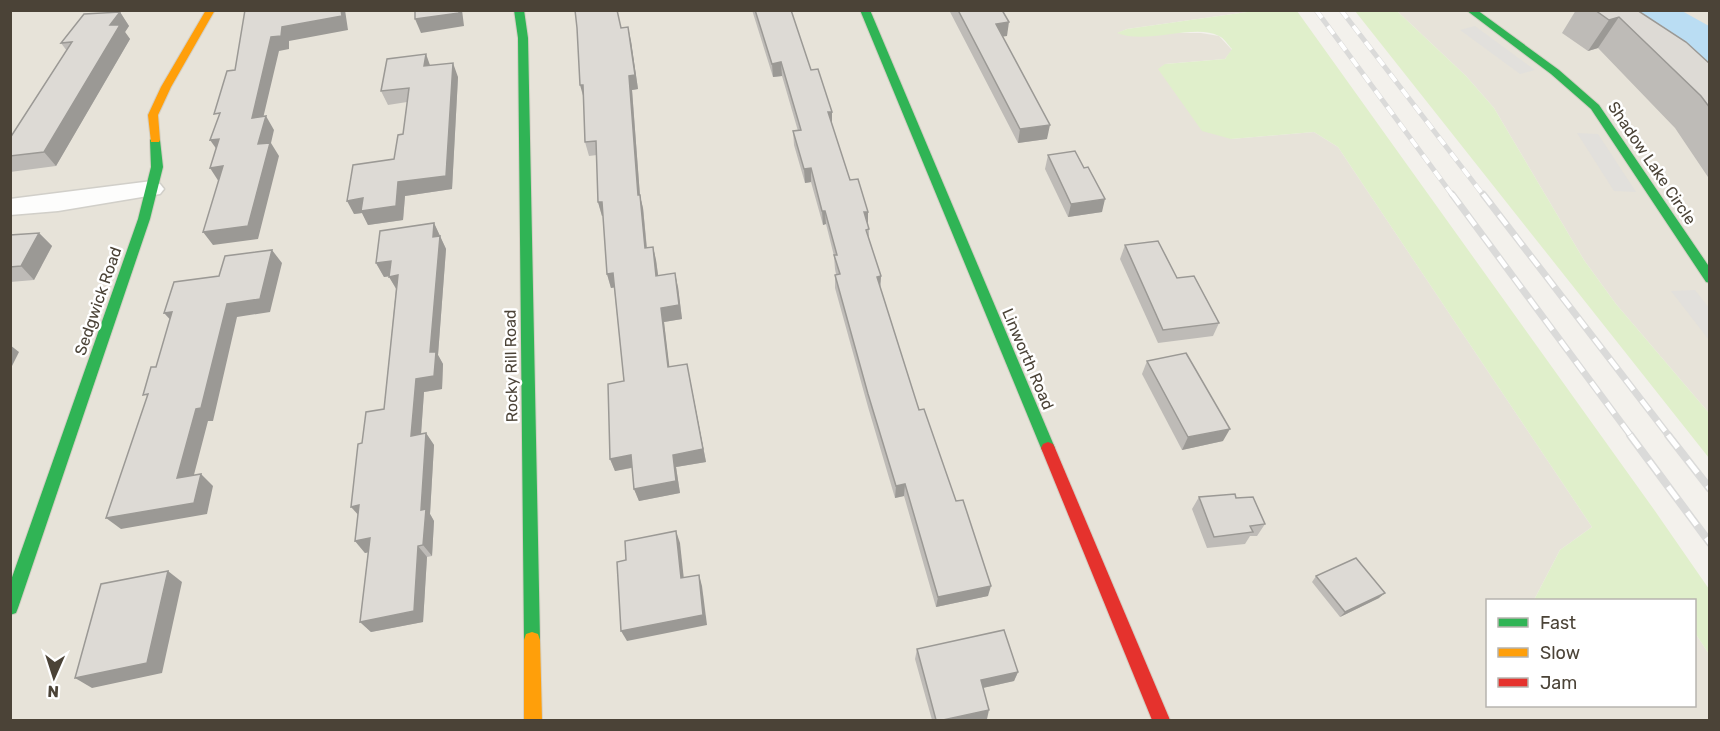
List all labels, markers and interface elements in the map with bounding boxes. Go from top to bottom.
street label: Shadow Lake Circle [1604,98,1700,228]
street label: Sedgwick Road [71,244,125,358]
street label: Linworth Road [998,305,1058,413]
street label: Rocky Rill Road [501,309,521,423]
legend [1486,599,1696,707]
text: Fast [1540,612,1576,634]
text: Slow [1540,642,1580,664]
north arrow [24,647,84,707]
text: Jam [1540,672,1577,694]
text: N [47,682,59,701]

